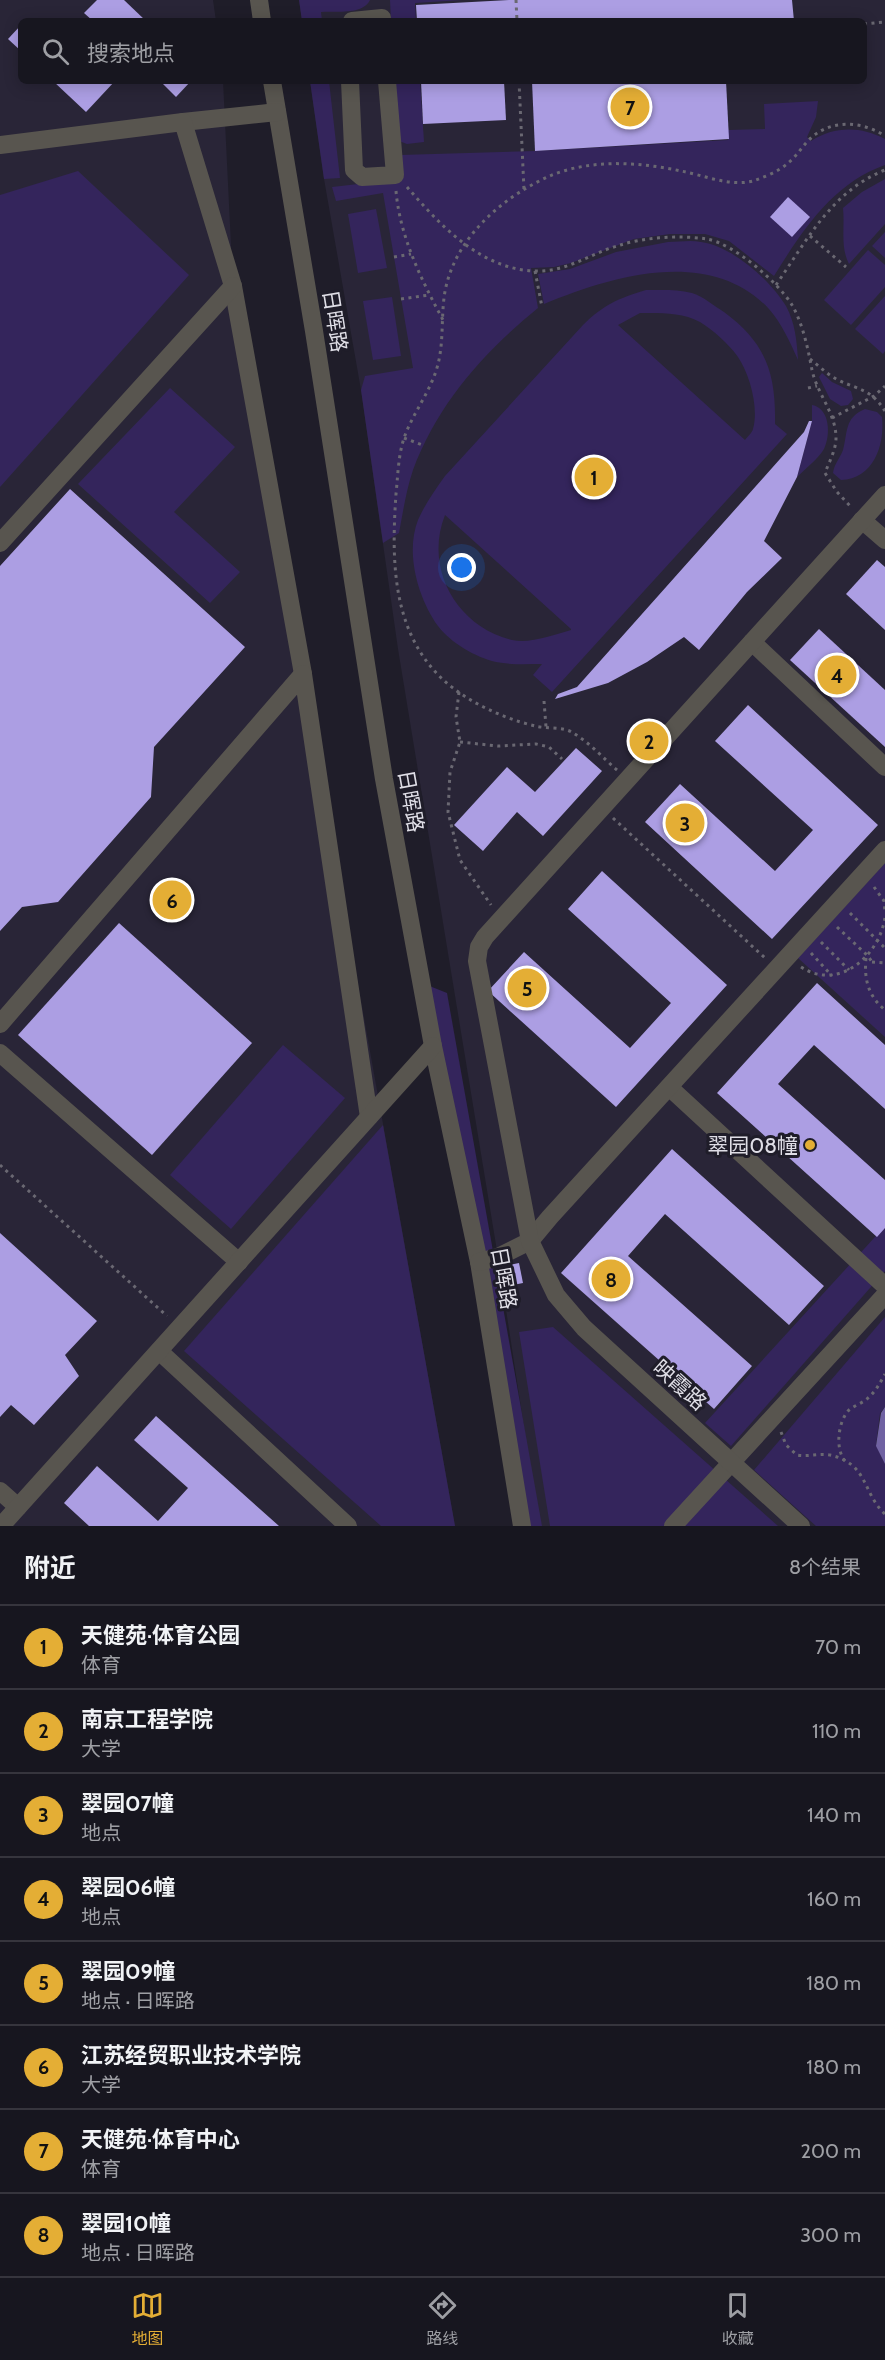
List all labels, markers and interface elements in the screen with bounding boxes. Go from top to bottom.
search box [18,18,867,84]
icon: search [39,35,72,68]
text: 搜索地点 [87,40,175,67]
pin: 7 [610,84,650,130]
street label: 日晖路 [318,288,352,354]
pin: 1 [574,454,614,500]
your location [447,553,476,582]
pin: 4 [818,652,856,698]
pin: 2 [630,718,668,764]
street label: 日晖路 [393,768,429,834]
pin: 3 [666,800,704,846]
pin: 6 [152,878,192,922]
pin: 5 [508,966,546,1010]
place label: 翠园08幢 [708,1133,798,1158]
marker: 翠园08幢 [803,1138,817,1152]
street label: 日晖路 [486,1245,522,1311]
pin: 8 [592,1256,630,1302]
street label: 映霞路 [648,1355,712,1415]
text: 附近 [24,1552,76,1584]
text: 8个结果 [789,1555,861,1579]
text: 天健苑·体育公园 [81,1622,240,1649]
text: 1 [40,1635,47,1659]
text: 70 m [815,1635,861,1659]
text: 体育 [81,1653,121,1677]
text: 南京工程学院 [81,1706,213,1733]
text: 2 [38,1719,49,1743]
text: 110 m [812,1719,861,1743]
text: 大学 [81,1737,121,1761]
text: 翠园07幢 [81,1790,174,1817]
text: 3 [38,1803,49,1827]
text: 140 m [807,1803,861,1827]
text: 地点 [81,1821,121,1845]
text: 翠园06幢 [81,1874,175,1901]
text: 4 [37,1887,50,1911]
text: 160 m [807,1887,861,1911]
text: 地点 [81,1905,121,1929]
text: 翠园09幢 [81,1958,175,1985]
text: 5 [38,1971,49,1995]
text: 180 m [806,1971,861,1995]
text: 地点 · 日晖路 [81,1989,195,2013]
text: 江苏经贸职业技术学院 [81,2042,301,2069]
text: 6 [38,2055,49,2079]
text: 180 m [806,2055,861,2079]
text: 大学 [81,2073,121,2097]
text: 天健苑·体育中心 [81,2126,240,2153]
text: 7 [38,2139,49,2163]
text: 200 m [801,2139,861,2163]
text: 体育 [81,2157,121,2181]
text: 翠园10幢 [81,2210,171,2237]
text: 8 [37,2223,50,2247]
text: 300 m [800,2223,861,2247]
text: 地点 · 日晖路 [81,2241,195,2265]
tab: 地图 [131,2289,164,2349]
tab: 路线 [426,2289,459,2349]
tab: 收藏 [721,2289,754,2349]

